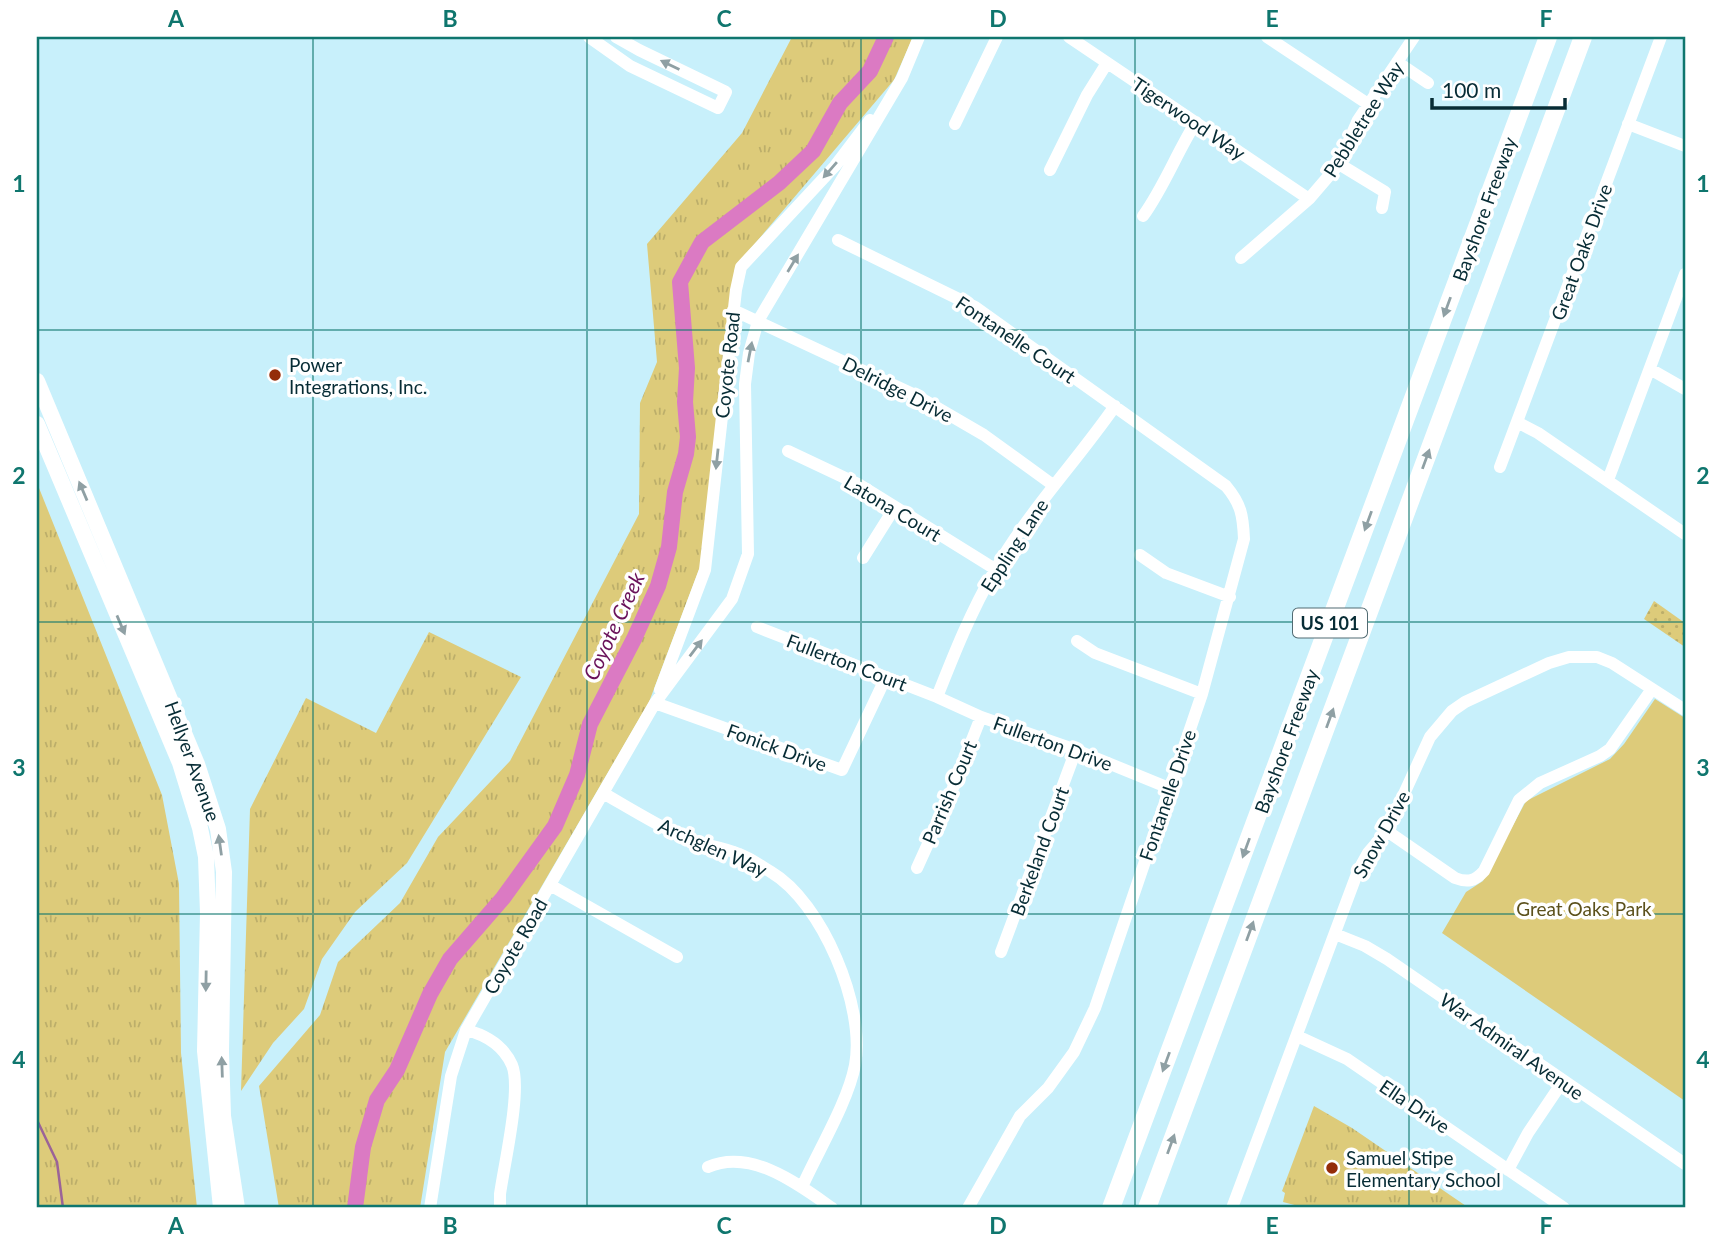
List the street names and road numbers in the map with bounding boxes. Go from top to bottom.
street label: Pebbletree Way [1318,57,1408,181]
street label: Tigerwood Way [1128,72,1250,164]
street label: Bayshore Freeway [1447,133,1521,284]
street label: Great Oaks Drive [1546,181,1616,323]
street label: Fontanelle Court [952,290,1080,388]
street label: Coyote Road [710,311,744,419]
street label: Delridge Drive [839,351,957,427]
street label: Latona Court [840,470,946,546]
street label: Eppling Lane [975,494,1053,596]
road number: US 101 [1293,608,1367,638]
street label: Fullerton Court [784,628,911,696]
street label: Bayshore Freeway [1249,665,1323,816]
street label: Hellyer Avenue [161,698,225,824]
street label: Fullerton Drive [990,711,1116,775]
street label: Fonick Drive [724,718,830,776]
street label: Fontanelle Drive [1134,726,1200,864]
street label: Parrish Court [917,737,981,847]
street label: Berkeland Court [1005,783,1073,919]
street label: Snow Drive [1348,786,1414,882]
street label: Archglen Way [655,813,771,881]
street label: Coyote Road [478,894,552,998]
street label: War Admiral Avenue [1436,988,1588,1104]
street label: Ella Drive [1376,1074,1454,1138]

